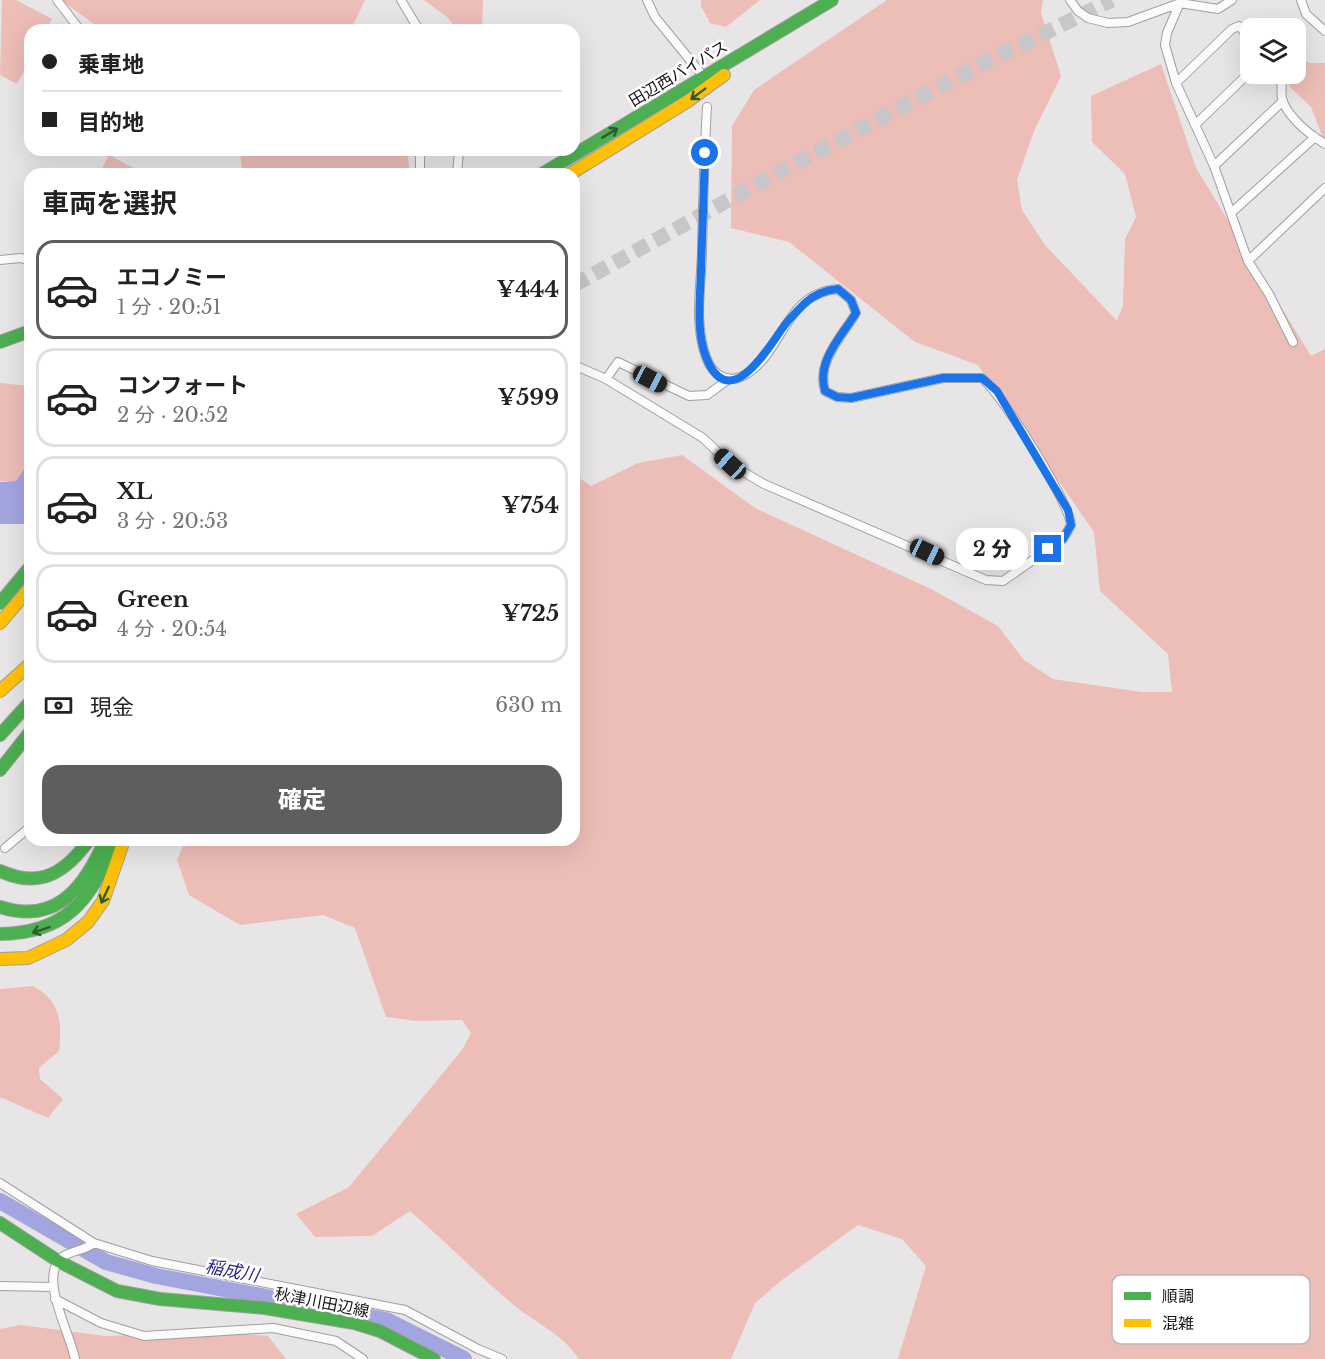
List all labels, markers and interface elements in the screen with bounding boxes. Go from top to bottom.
map controls [1240,18,1306,84]
button: layers [1240,18,1306,84]
street label: 田辺西バイパス [625,36,731,110]
text: 乗車地 [78,51,144,78]
one-way arrow [691,87,707,100]
text: 目的地 [78,109,144,136]
one-way arrow [601,127,618,139]
route start [691,139,718,166]
text: 車両を選択 [42,187,177,220]
icon: car [45,263,99,317]
text: エコノミー [117,264,227,291]
text: ¥444 [496,276,559,303]
text: 1 分 · 20:51 [117,295,221,319]
car [630,363,670,395]
icon: car [45,371,99,425]
text: コンフォート [117,372,248,399]
text: ¥599 [498,384,559,411]
text: 2 分 · 20:52 [117,403,228,427]
car [711,445,749,483]
text: XL [117,478,152,505]
icon: car [45,479,99,533]
text: ¥754 [502,492,559,519]
text: 3 分 · 20:53 [117,509,228,533]
callout: 2 分 [955,528,1027,570]
route end [1034,535,1061,562]
car [907,536,947,568]
text: 2 分 [973,537,1011,561]
text: Green [117,586,189,613]
icon: car [45,587,99,641]
text: ¥725 [502,600,559,627]
text: 4 分 · 20:54 [117,617,227,641]
icon: cash [42,689,75,722]
text: 630 m [495,693,562,717]
text: 現金 [90,694,134,721]
button: 確定 [42,765,562,834]
one-way arrow [98,886,110,904]
one-way arrow [32,925,51,936]
water label: 稲成川 [203,1255,263,1287]
legend [1112,1275,1310,1344]
street label: 秋津川田辺線 [273,1283,371,1321]
text: 順調 [1162,1286,1194,1306]
text: 混雑 [1162,1313,1194,1333]

